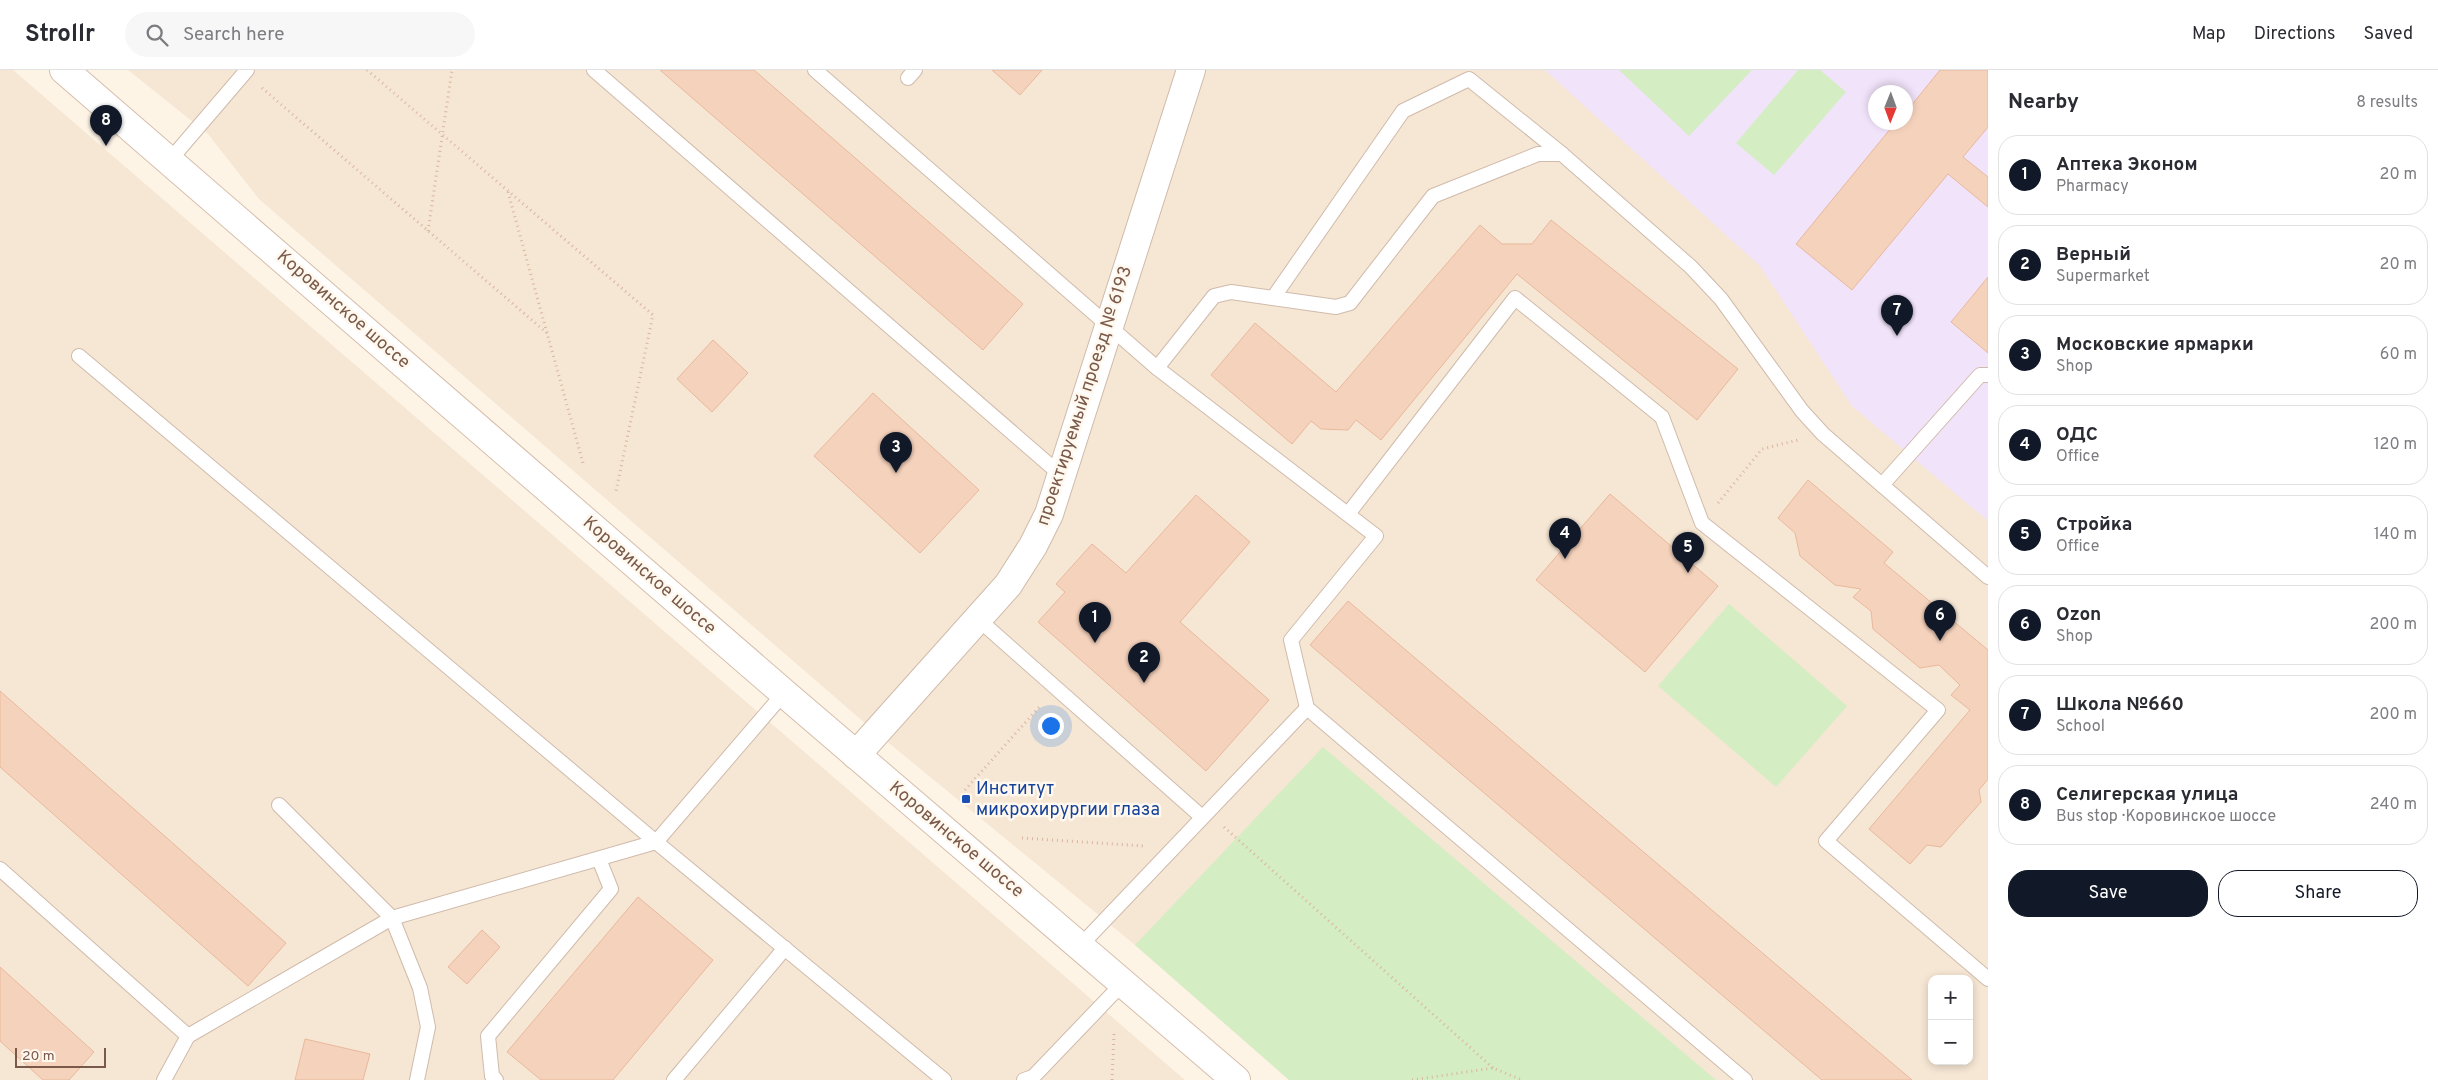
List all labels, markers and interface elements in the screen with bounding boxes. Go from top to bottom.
search box [125,12,475,57]
text: Strollr [25,20,95,50]
icon: search [143,21,171,49]
text: Search here [183,23,284,47]
text: Map [2192,23,2226,46]
text: Directions [2254,23,2336,46]
text: Saved [2364,23,2413,46]
north arrow [1868,85,1913,130]
text: Nearby [2008,89,2079,116]
text: 8 results [2356,93,2418,113]
pin: 8 [90,105,122,146]
text: Аптека Эконом [2056,153,2198,177]
text: 1 [2022,165,2028,185]
text: 20 m [2380,165,2417,185]
text: Pharmacy [2056,177,2129,197]
text: Верный [2056,243,2131,267]
street label: Коровинское шоссе [272,246,414,374]
text: 2 [2020,255,2030,275]
text: 20 m [2380,255,2417,275]
street label: проектируемый проезд № 6193 [1032,263,1138,529]
text: Supermarket [2056,267,2150,287]
pin: 7 [1881,295,1913,336]
text: Московские ярмарки [2056,333,2254,357]
text: 3 [2020,345,2030,365]
text: 60 m [2380,345,2417,365]
text: Shop [2056,357,2093,377]
text: ОДС [2056,423,2098,447]
pin: 3 [880,432,912,473]
text: 4 [2020,435,2030,455]
text: 120 m [2374,435,2417,455]
text: Office [2056,447,2099,467]
street label: Коровинское шоссе [578,512,720,640]
text: Стройка [2056,513,2132,537]
pin: 4 [1549,518,1581,559]
text: 5 [2020,525,2030,545]
text: 140 m [2374,525,2417,545]
pin: 5 [1672,532,1704,573]
text: Office [2056,537,2099,557]
pin: 6 [1924,600,1956,641]
pin: 1 [1079,602,1111,643]
text: Ozon [2056,603,2101,627]
text: 6 [2020,615,2030,635]
text: 200 m [2369,615,2417,635]
text: Shop [2056,627,2093,647]
pin: 2 [1128,642,1160,683]
text: Школа №660 [2056,693,2184,717]
text: 7 [2021,705,2029,725]
text: 200 m [2369,705,2417,725]
your location [1038,713,1064,739]
text: School [2056,717,2105,737]
street label: Коровинское шоссе [884,777,1028,903]
place label: Институт микрохирургии глаза [976,778,1160,822]
text: Селигерская улица [2056,783,2238,807]
marker: Институт микрохирургии глаза [960,793,972,805]
text: 8 [2020,795,2030,815]
text: 240 m [2370,795,2417,815]
text: Bus stop · Коровинское шоссе [2056,807,2276,827]
button: Save [2008,870,2208,917]
button: Share [2218,870,2418,917]
map controls [1928,975,1973,1065]
button: + [1928,975,1973,1020]
button: − [1928,1020,1973,1065]
scale bar [15,1045,106,1068]
text: 20 m [22,1048,55,1065]

